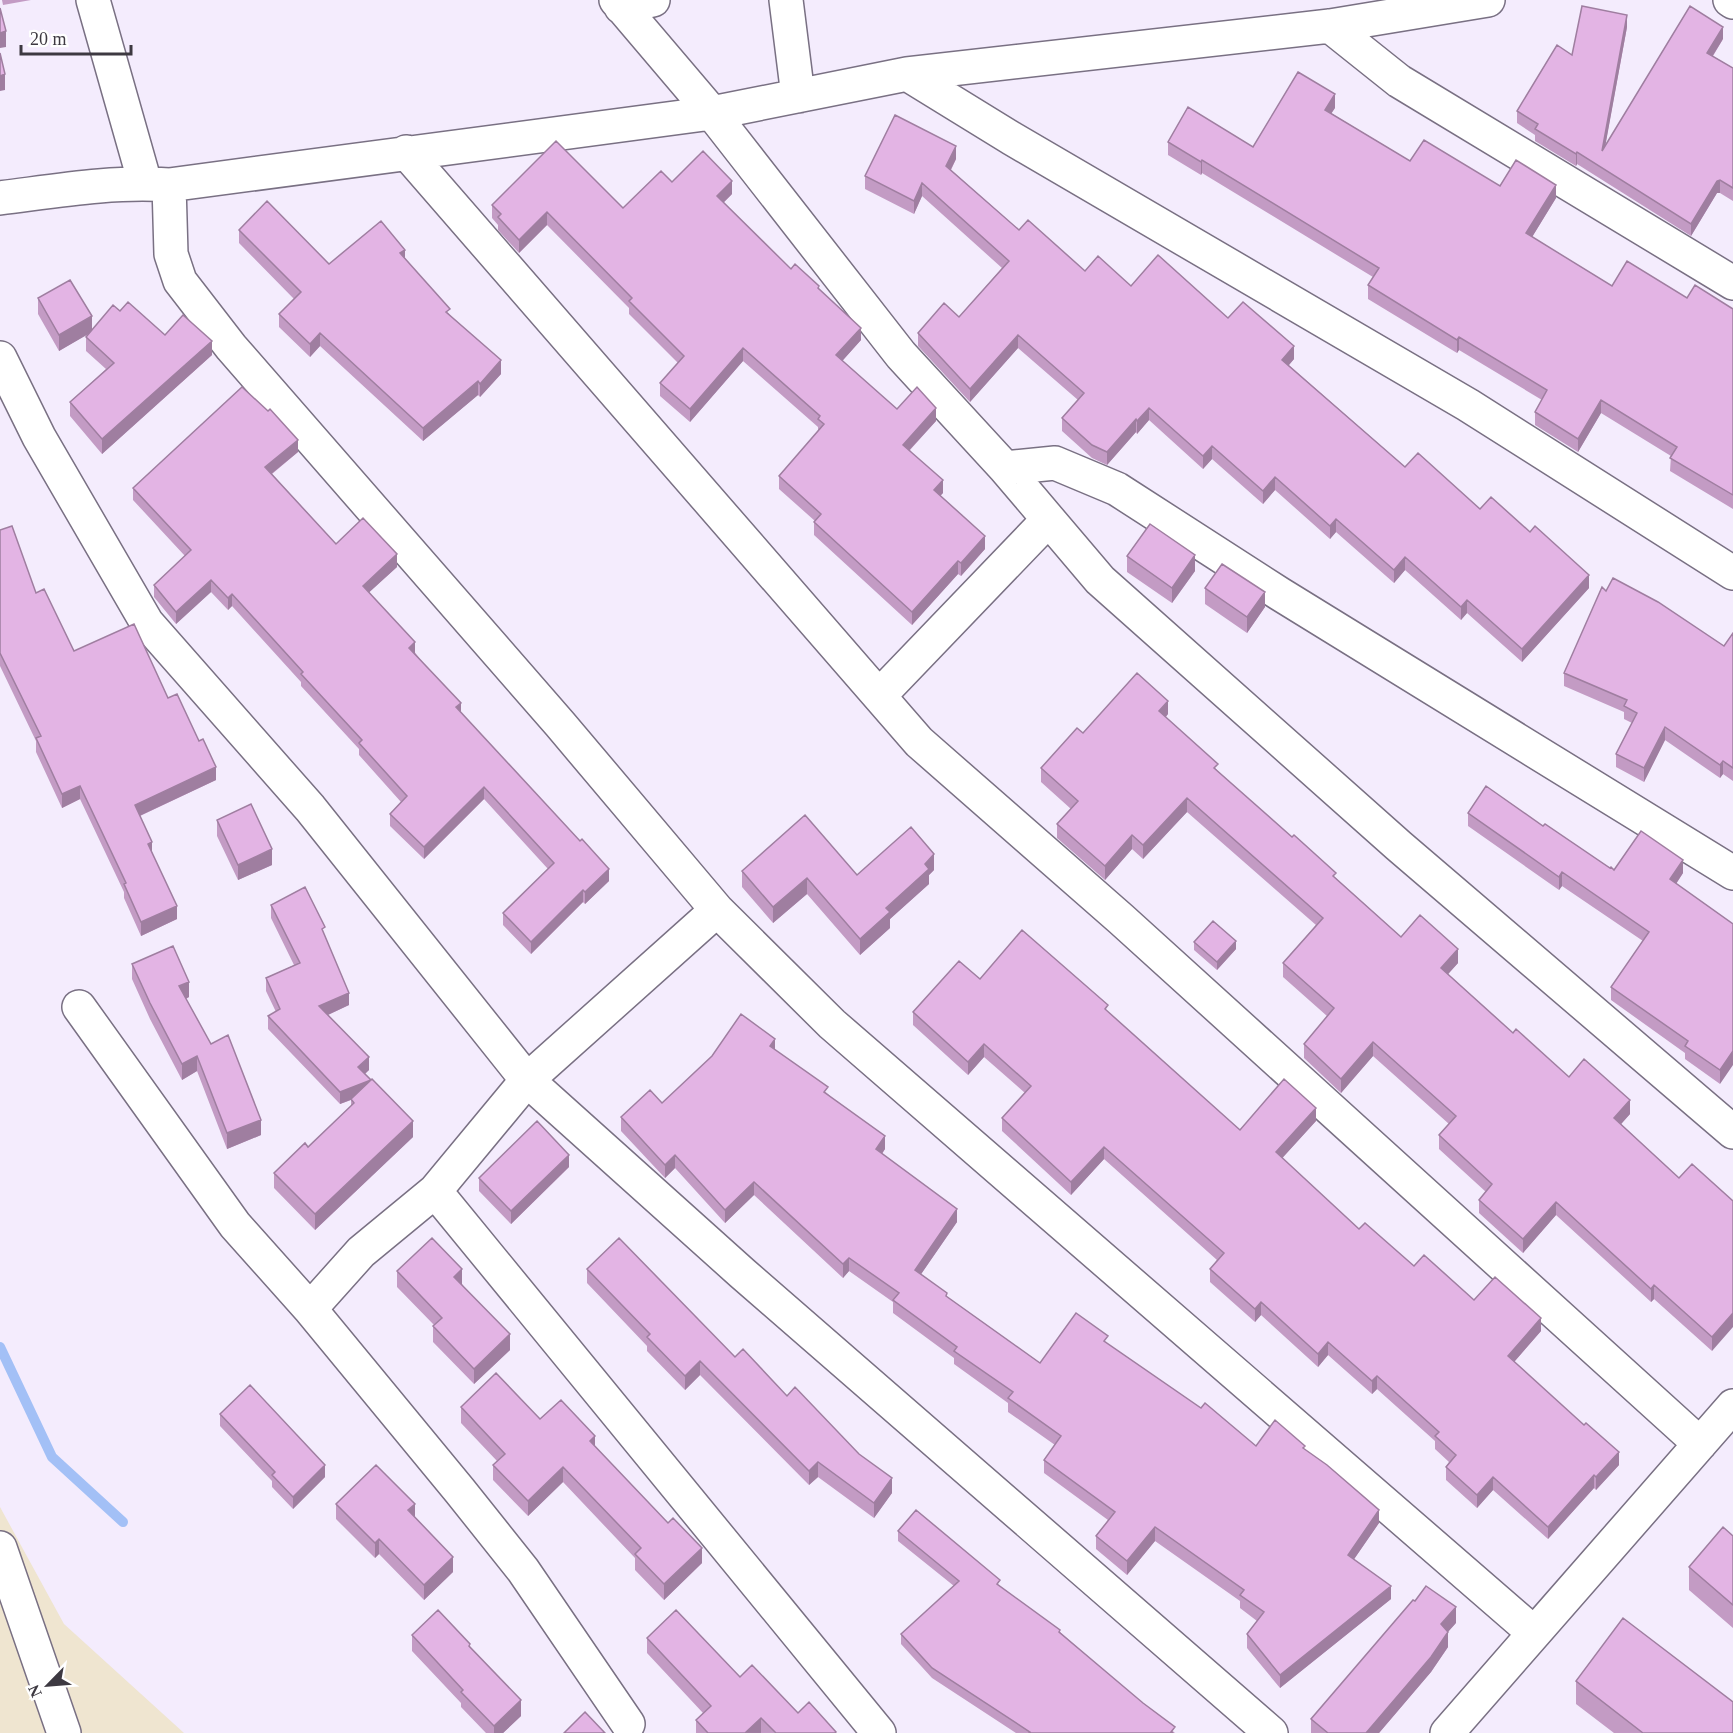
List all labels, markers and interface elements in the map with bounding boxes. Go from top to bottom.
scale bar [21,18,130,56]
text: 20 m [30,29,67,49]
north arrow [18,1655,78,1715]
text: N [25,1682,45,1700]

